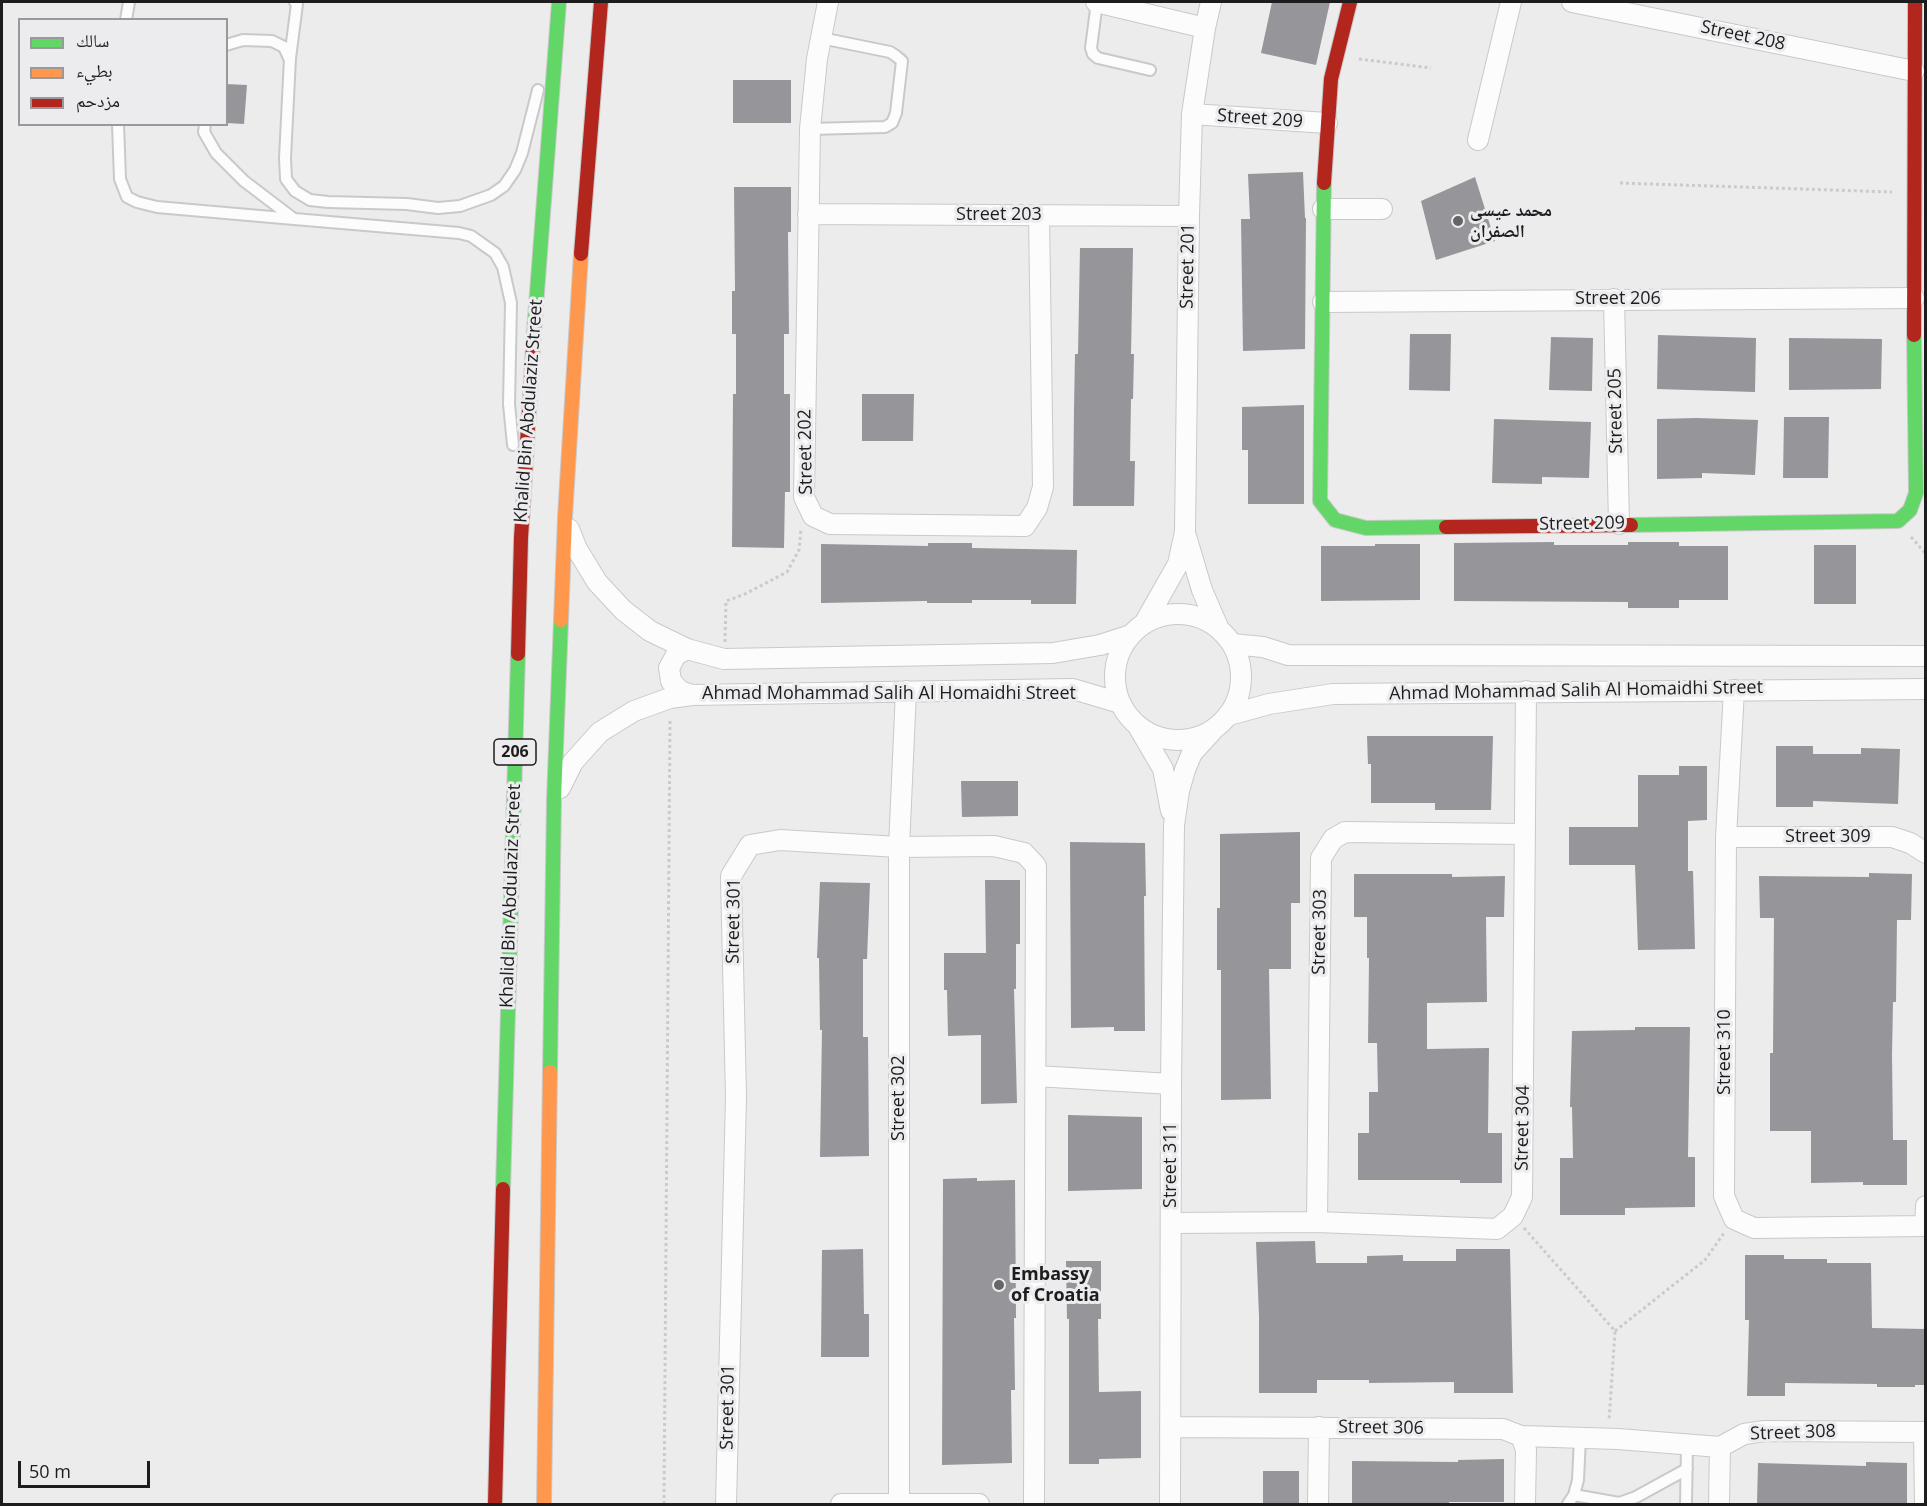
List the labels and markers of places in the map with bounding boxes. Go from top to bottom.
place label: محمد عيسى الصفران [1470,200,1552,242]
marker: محمد عيسى الصفران [1451,214,1465,228]
place label: Embassy of Croatia [1011,1264,1100,1306]
marker: Embassy of Croatia [992,1278,1006,1292]

